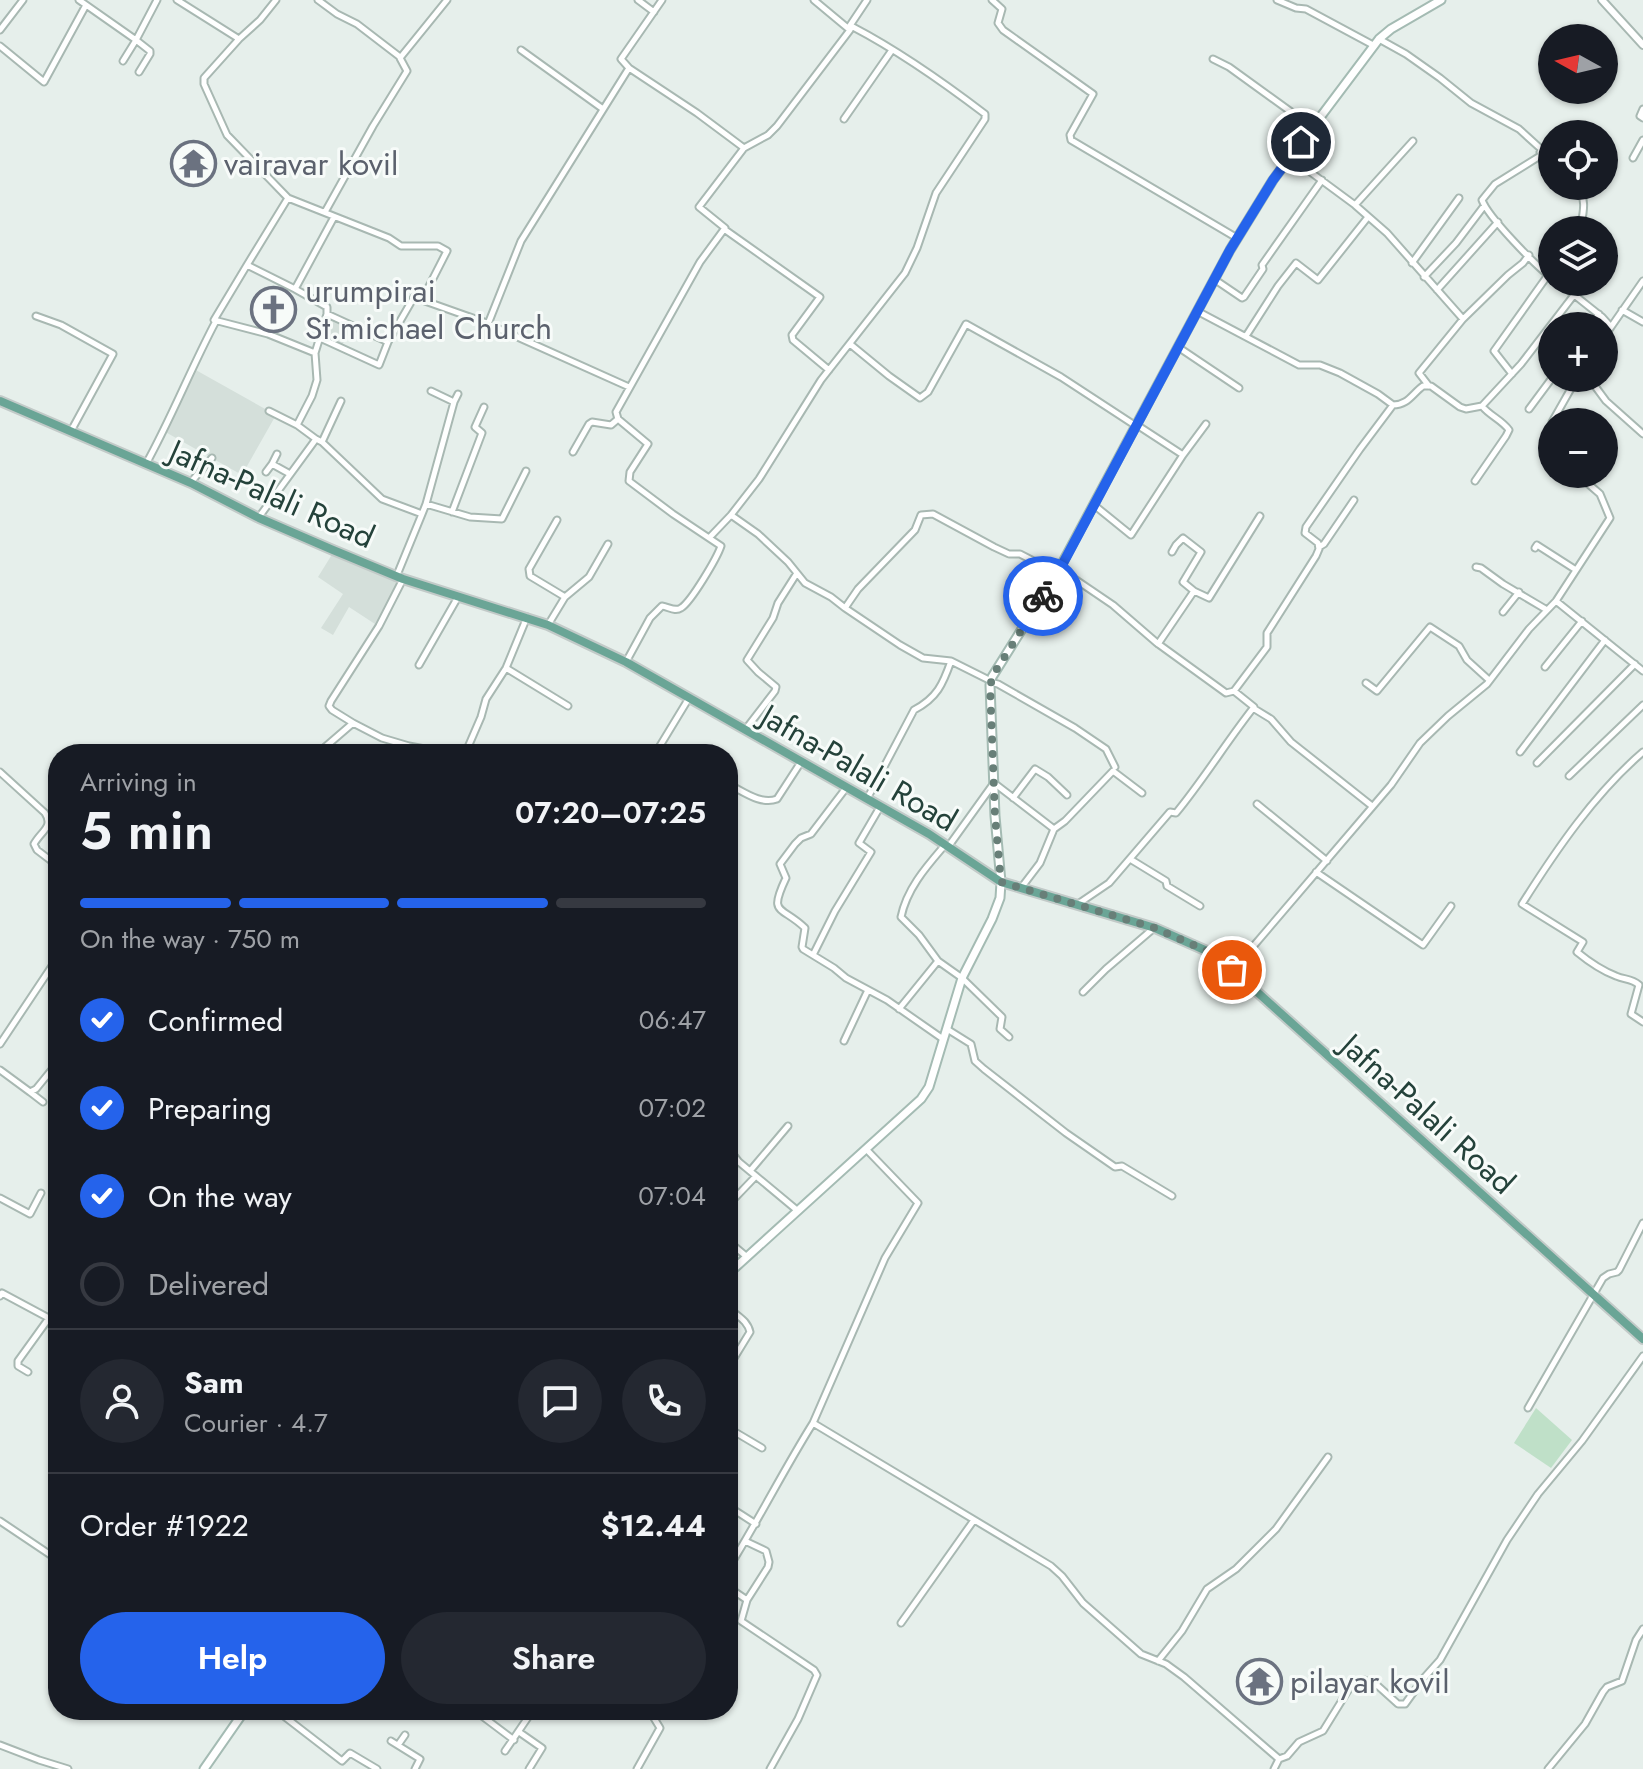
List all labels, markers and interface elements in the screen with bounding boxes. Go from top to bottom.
north arrow [1538,24,1618,104]
map controls [1538,24,1618,488]
pin [1267,108,1335,176]
icon: home [1279,120,1323,164]
button: locate [1538,120,1618,200]
temple icon: vairavar kovil [169,140,217,188]
place label: vairavar kovil [224,141,398,187]
button: layers [1538,216,1618,296]
place label: urumpirai St.michael Church [305,268,552,351]
church icon: urumpirai St.michael Church [250,285,298,333]
button: + [1538,312,1618,392]
button: − [1538,408,1618,488]
street label: Jafna-Palali Road [158,427,382,560]
courier [1003,556,1083,636]
icon: bike [1021,574,1065,618]
street label: Jafna-Palali Road [749,691,966,843]
text: Arriving in [80,763,197,801]
text: 07:20–07:25 [515,791,706,834]
text: 5 min [80,793,213,869]
text: On the way · 750 m [80,920,300,958]
pin [1198,936,1266,1004]
icon: bag [1210,948,1254,992]
icon: check [80,998,124,1042]
text: Confirmed [148,999,283,1042]
text: 06:47 [639,1001,706,1039]
street label: Jafna-Palali Road [1328,1021,1525,1205]
icon: check [80,1086,124,1130]
text: Preparing [148,1087,272,1130]
text: 07:02 [639,1089,706,1127]
icon: check [80,1174,124,1218]
text: On the way [148,1175,292,1218]
text: 07:04 [638,1177,706,1215]
text: Delivered [148,1263,269,1306]
button: person [80,1359,164,1443]
button: chat [518,1359,602,1443]
button: phone [622,1359,706,1443]
text: Sam [184,1361,244,1404]
text: Courier · 4.7 [184,1404,328,1442]
text: Order #1922 [80,1504,249,1547]
text: $12.44 [601,1504,706,1547]
button: Help [80,1612,385,1704]
button: Share [401,1612,706,1704]
temple icon: pilayar kovil [1235,1658,1283,1706]
place label: pilayar kovil [1290,1659,1450,1705]

